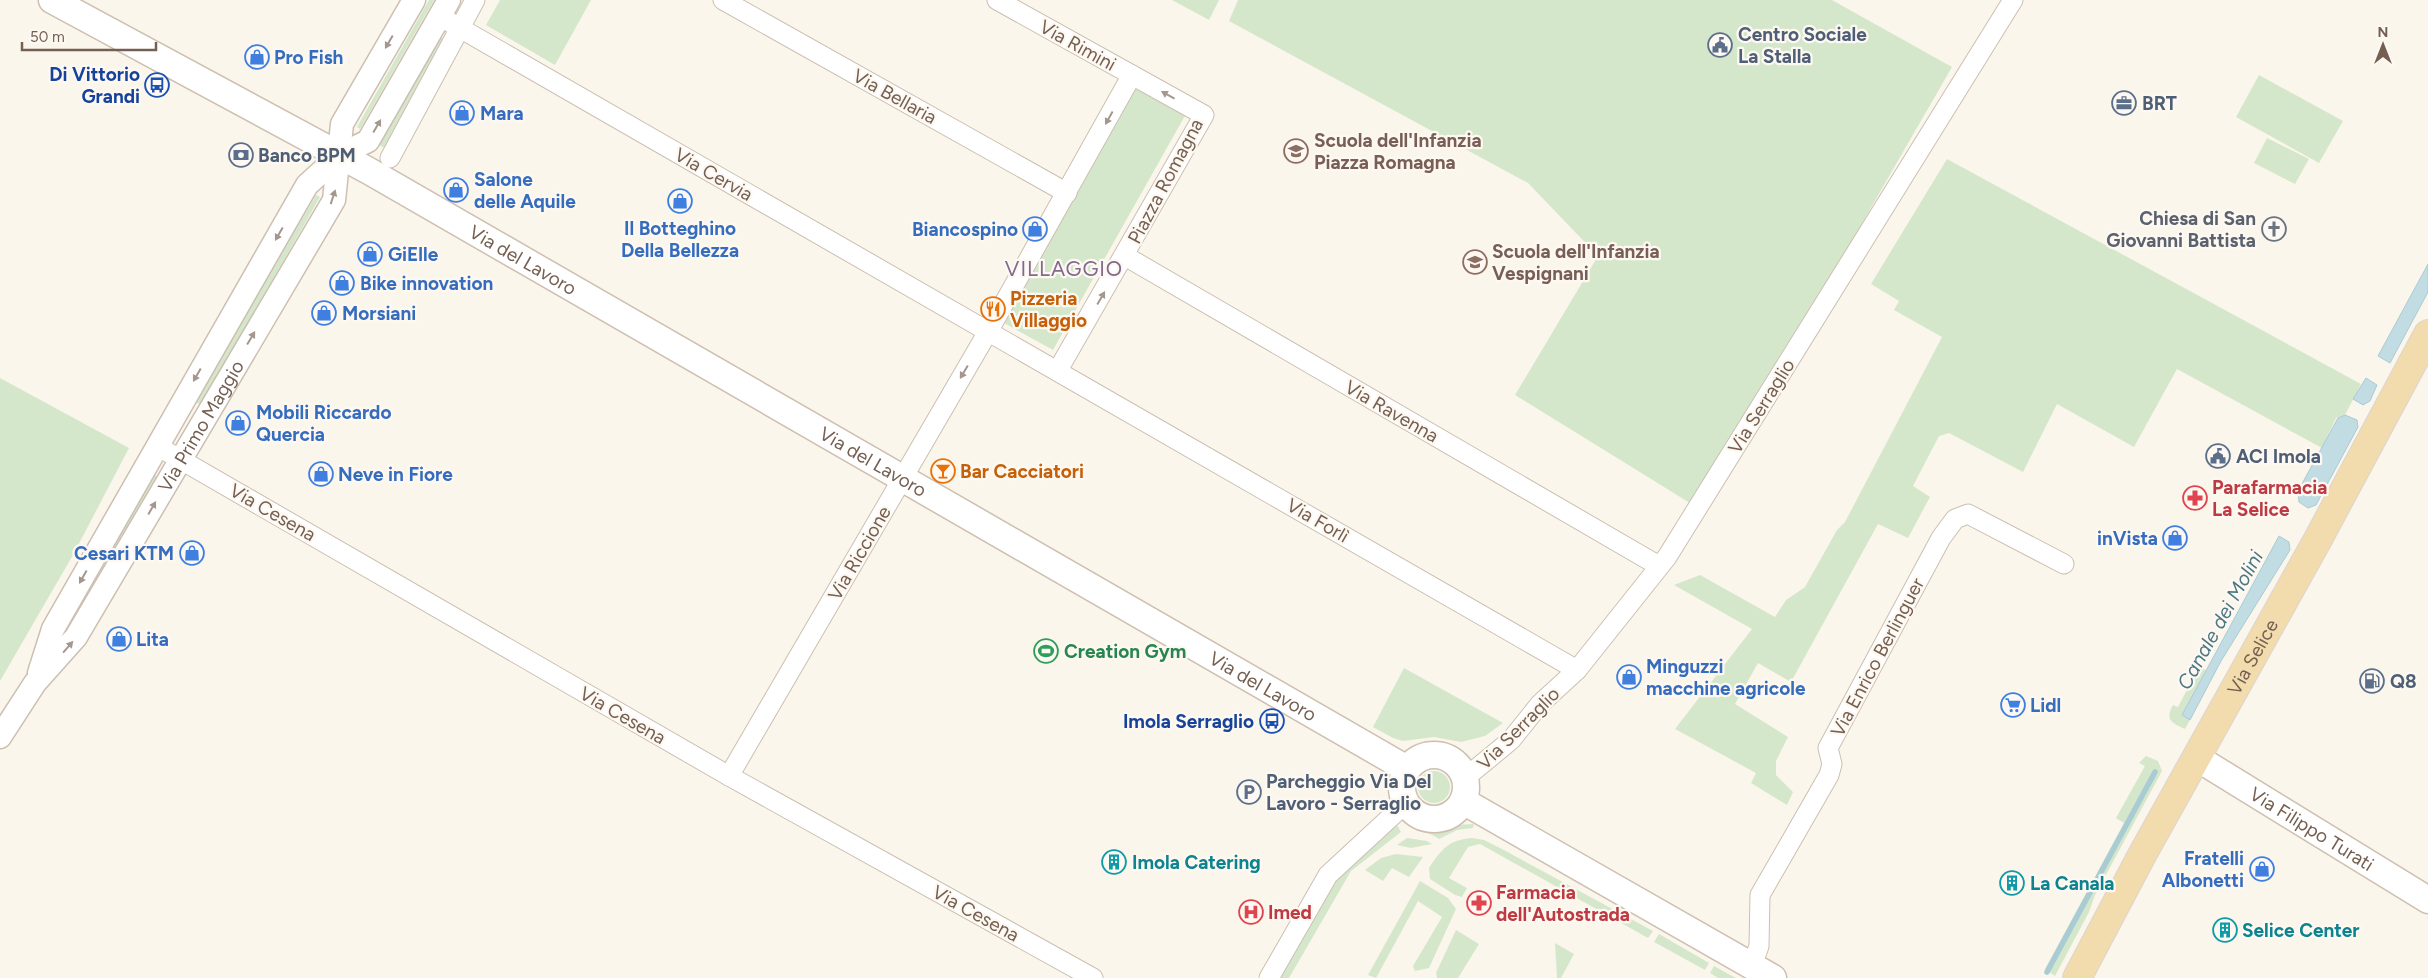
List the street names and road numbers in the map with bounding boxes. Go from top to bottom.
street label: Via Rimini [1036,15,1120,76]
street label: Via Bellaria [849,64,941,129]
street label: Piazza Romagna [1123,115,1208,248]
street label: Via Cervia [671,143,757,206]
street label: Via del Lavoro [465,220,581,300]
street label: Via Serraglio [1723,355,1800,458]
street label: Via Primo Maggio [153,356,249,496]
street label: Via Ravenna [1341,375,1443,447]
street label: Via del Lavoro [815,422,931,502]
street label: Via Cesena [226,479,320,546]
street label: Via Forlì [1282,493,1354,548]
street label: Via Riccione [823,502,896,605]
street label: Via Enrico Berlinguer [1826,573,1929,741]
street label: Via Selice [2223,615,2283,699]
street label: Via del Lavoro [1205,647,1321,726]
street label: Via Cesena [576,682,670,749]
street label: Via Serraglio [1472,682,1564,774]
street label: Via Filippo Turati [2245,782,2378,876]
street label: Via Cesena [928,880,1023,947]

